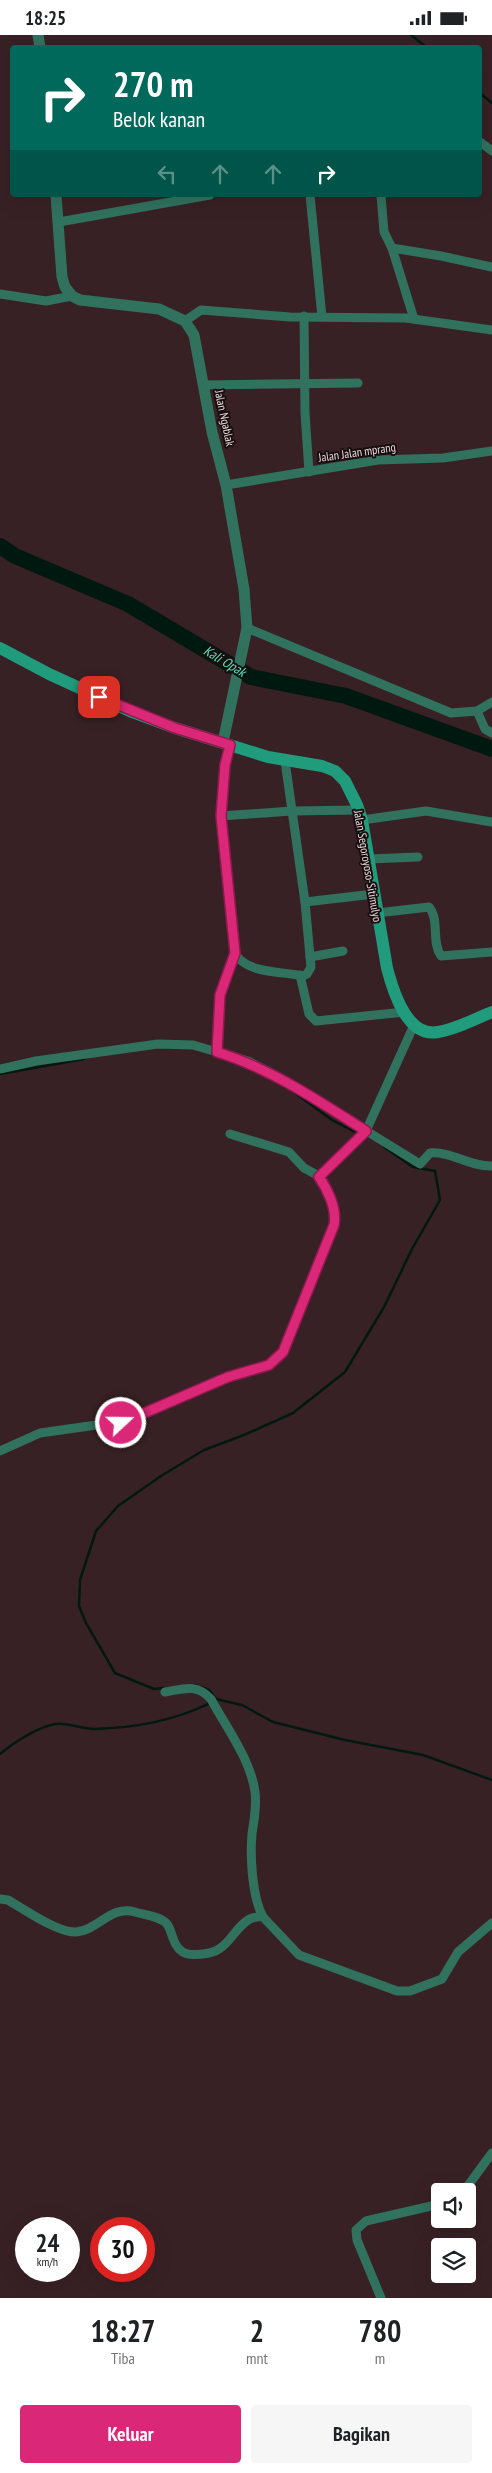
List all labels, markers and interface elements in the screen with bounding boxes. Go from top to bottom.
text: 18:25 [25,6,66,30]
text: 270 m [113,61,194,107]
icon: right [30,65,95,130]
text: Belok kanan [113,105,205,133]
icon: left [153,160,181,188]
icon: ahead [206,160,234,188]
icon: ahead [259,160,287,188]
icon: right [312,160,340,188]
street label: Jalan Ngablak [212,388,238,448]
street label: Jalan Jalan mprang [316,439,397,465]
water label: Kali Opak [201,641,251,681]
pin [78,676,120,718]
icon: arrive [85,683,113,711]
street label: Jalan Segoroyoso-Sitimulyo [351,808,385,923]
position arrow [94,1396,146,1448]
map controls [431,2183,476,2283]
button: sound [431,2183,476,2228]
speed limit sign: 30 [90,2217,155,2282]
text: 24 [36,2227,59,2259]
button: layers [431,2238,476,2283]
text: km/h [37,2254,58,2269]
text: 18:27 [91,2311,155,2350]
text: 2 [250,2311,264,2350]
text: 780 [358,2311,401,2350]
text: Tiba [111,2348,135,2368]
text: mnt [246,2348,268,2368]
text: m [375,2348,385,2368]
button: Keluar [20,2405,241,2463]
button: Bagikan [251,2405,472,2463]

